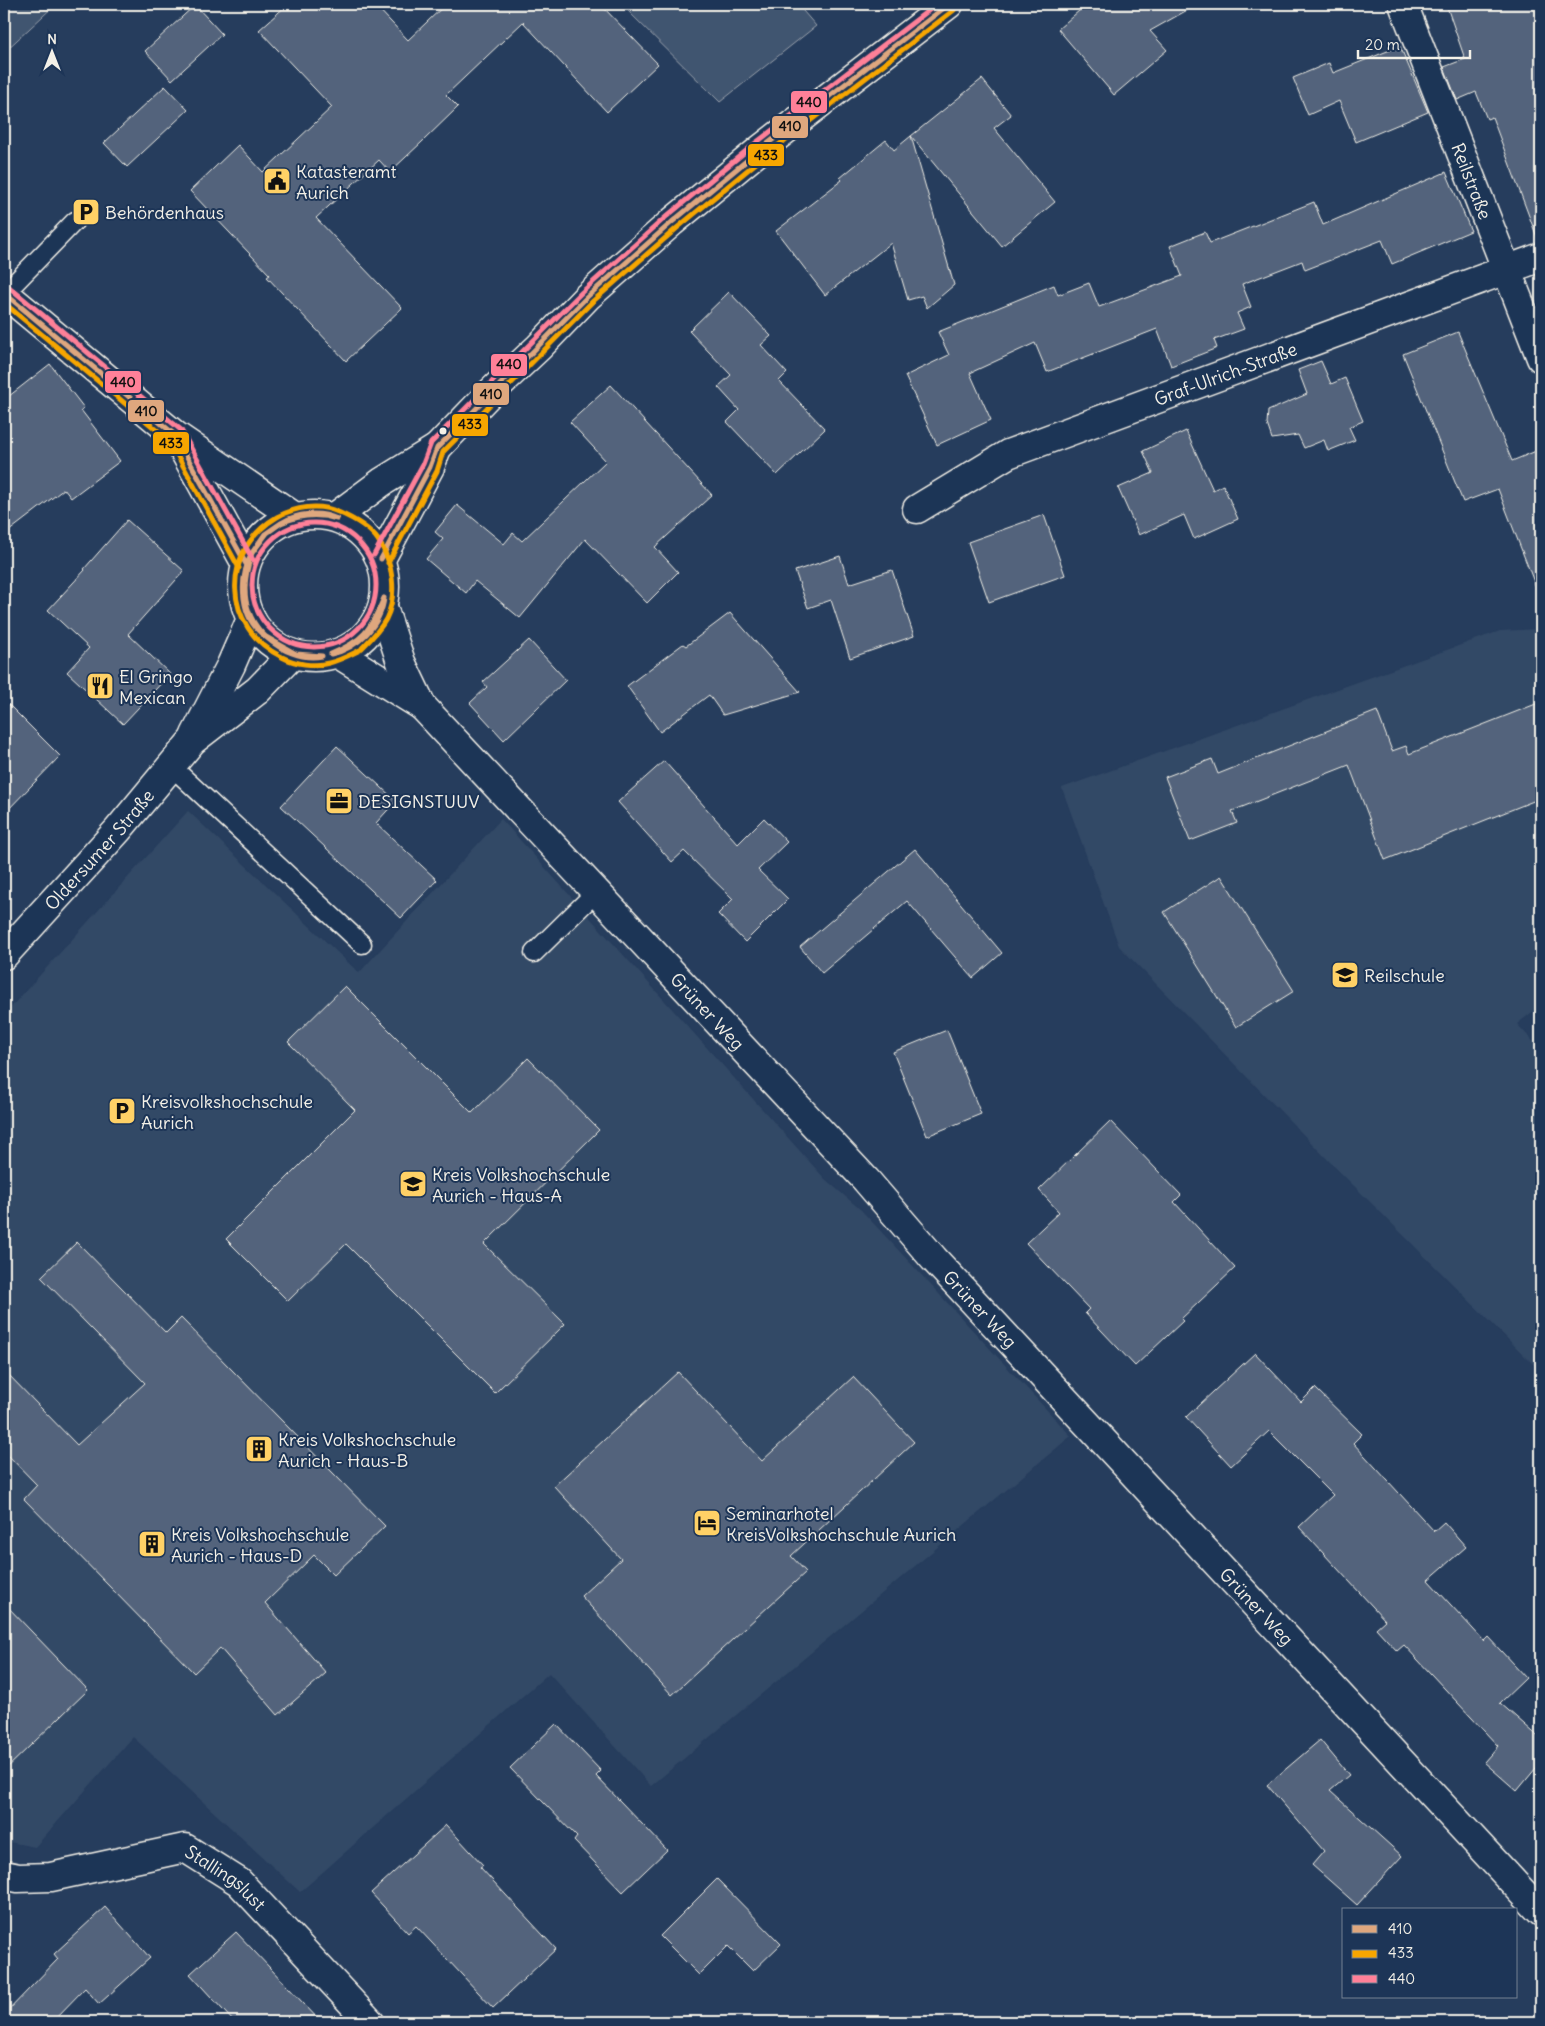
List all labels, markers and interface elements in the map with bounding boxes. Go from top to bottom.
north arrow [28,28,78,78]
scale bar [1358,28,1470,60]
text: N [47,30,57,48]
text: 20 m [1365,35,1400,54]
line badge: 440 [790,90,828,114]
text: 440 [796,93,822,111]
line badge: 410 [771,115,809,139]
text: 410 [779,117,801,135]
street label: Reilstraße [1447,140,1497,223]
line badge: 433 [747,143,785,167]
text: 433 [754,146,778,164]
place label: Katasteramt Aurich [296,160,397,204]
public building icon: Katasteramt Aurich [262,166,292,196]
parking icon: Behördenhaus [71,197,101,227]
place label: Behördenhaus [105,201,224,224]
street label: Graf-Ulrich-Straße [1151,337,1300,411]
line badge: 440 [490,353,528,377]
text: 440 [496,355,522,373]
line badge: 440 [104,370,142,394]
text: 440 [110,373,136,391]
line badge: 410 [472,382,510,406]
text: 410 [480,385,502,403]
line badge: 410 [127,399,165,423]
text: 410 [135,402,157,420]
line badge: 433 [451,413,489,437]
text: 433 [458,415,482,433]
unlabelled marker [438,426,448,436]
line badge: 433 [152,431,190,455]
text: 433 [159,434,183,452]
place label: El Gringo Mexican [119,665,193,709]
restaurant icon: El Gringo Mexican [85,671,115,701]
street label: Oldersumer Straße [39,784,159,915]
office icon: DESIGNSTUUV [324,786,354,816]
place label: DESIGNSTUUV [358,790,479,813]
school or university icon: Reilschule [1330,960,1360,990]
place label: Reilschule [1364,964,1445,987]
street label: Grüner Weg [666,967,750,1055]
place label: Kreisvolkshochschule Aurich [141,1090,313,1134]
parking icon: Kreisvolkshochschule Aurich [107,1096,137,1126]
place label: Kreis Volkshochschule Aurich - Haus-A [432,1163,610,1207]
school or university icon: Kreis Volkshochschule Aurich - Haus-A [398,1169,428,1199]
street label: Grüner Weg [939,1265,1022,1353]
place label: Kreis Volkshochschule Aurich - Haus-B [278,1428,456,1472]
building icon: Kreis Volkshochschule Aurich - Haus-B [244,1434,274,1464]
place label: Seminarhotel KreisVolkshochschule Aurich [726,1502,956,1546]
hotel icon: Seminarhotel KreisVolkshochschule Aurich [692,1508,722,1538]
place label: Kreis Volkshochschule Aurich - Haus-D [171,1523,349,1567]
building icon: Kreis Volkshochschule Aurich - Haus-D [137,1529,167,1559]
street label: Grüner Weg [1215,1563,1299,1650]
street label: Stallingslust [181,1840,271,1915]
legend [1342,1908,1518,1998]
text: 410 [1388,1919,1412,1938]
text: 433 [1388,1943,1414,1962]
text: 440 [1388,1969,1415,1988]

